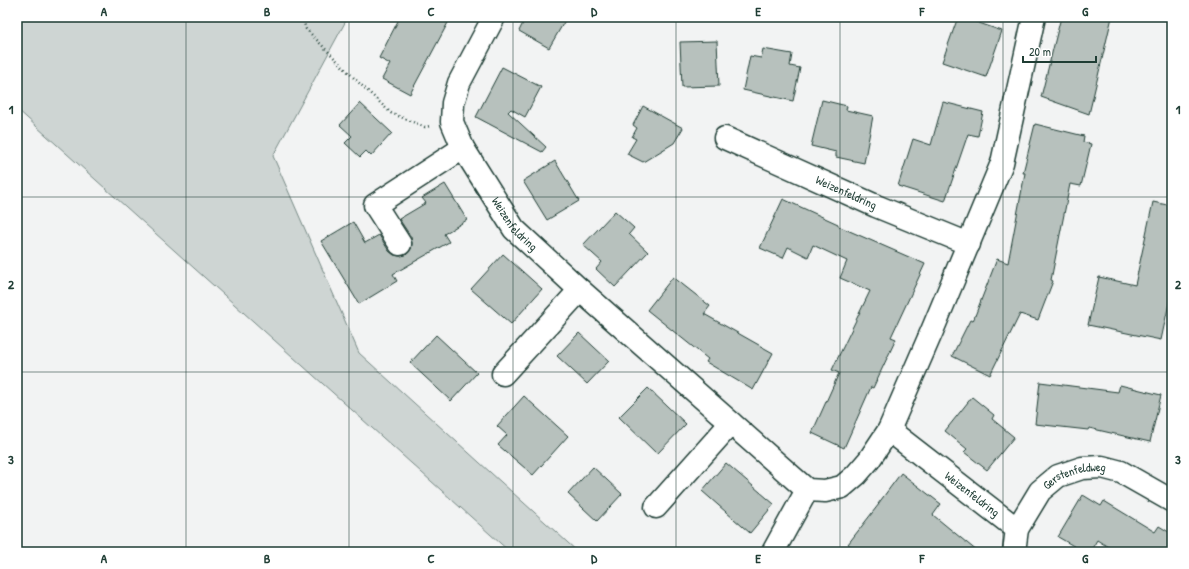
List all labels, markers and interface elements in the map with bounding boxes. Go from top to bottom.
text: A [101,2,108,20]
text: B [264,2,271,20]
text: C [427,2,435,20]
text: D [591,2,598,20]
text: E [755,2,761,20]
text: F [919,2,926,20]
text: G [1082,2,1089,20]
scale bar [1023,38,1096,64]
text: 20 m [1029,43,1051,60]
text: 1 [9,100,14,118]
text: 1 [1176,100,1181,118]
street label: Weizenfeldring [813,171,880,213]
street label: Weizenfeldring [488,194,541,255]
text: 2 [8,275,15,293]
text: 2 [1175,275,1182,293]
text: 3 [8,450,14,468]
text: 3 [1175,450,1181,468]
street label: Gerstenfeldweg [1039,458,1108,493]
street label: Weizenfeldring [941,467,1003,521]
text: A [101,549,108,567]
text: B [264,549,271,567]
text: C [427,549,435,567]
text: D [591,549,598,567]
text: E [755,549,761,567]
text: F [919,549,926,567]
text: G [1082,549,1089,567]

